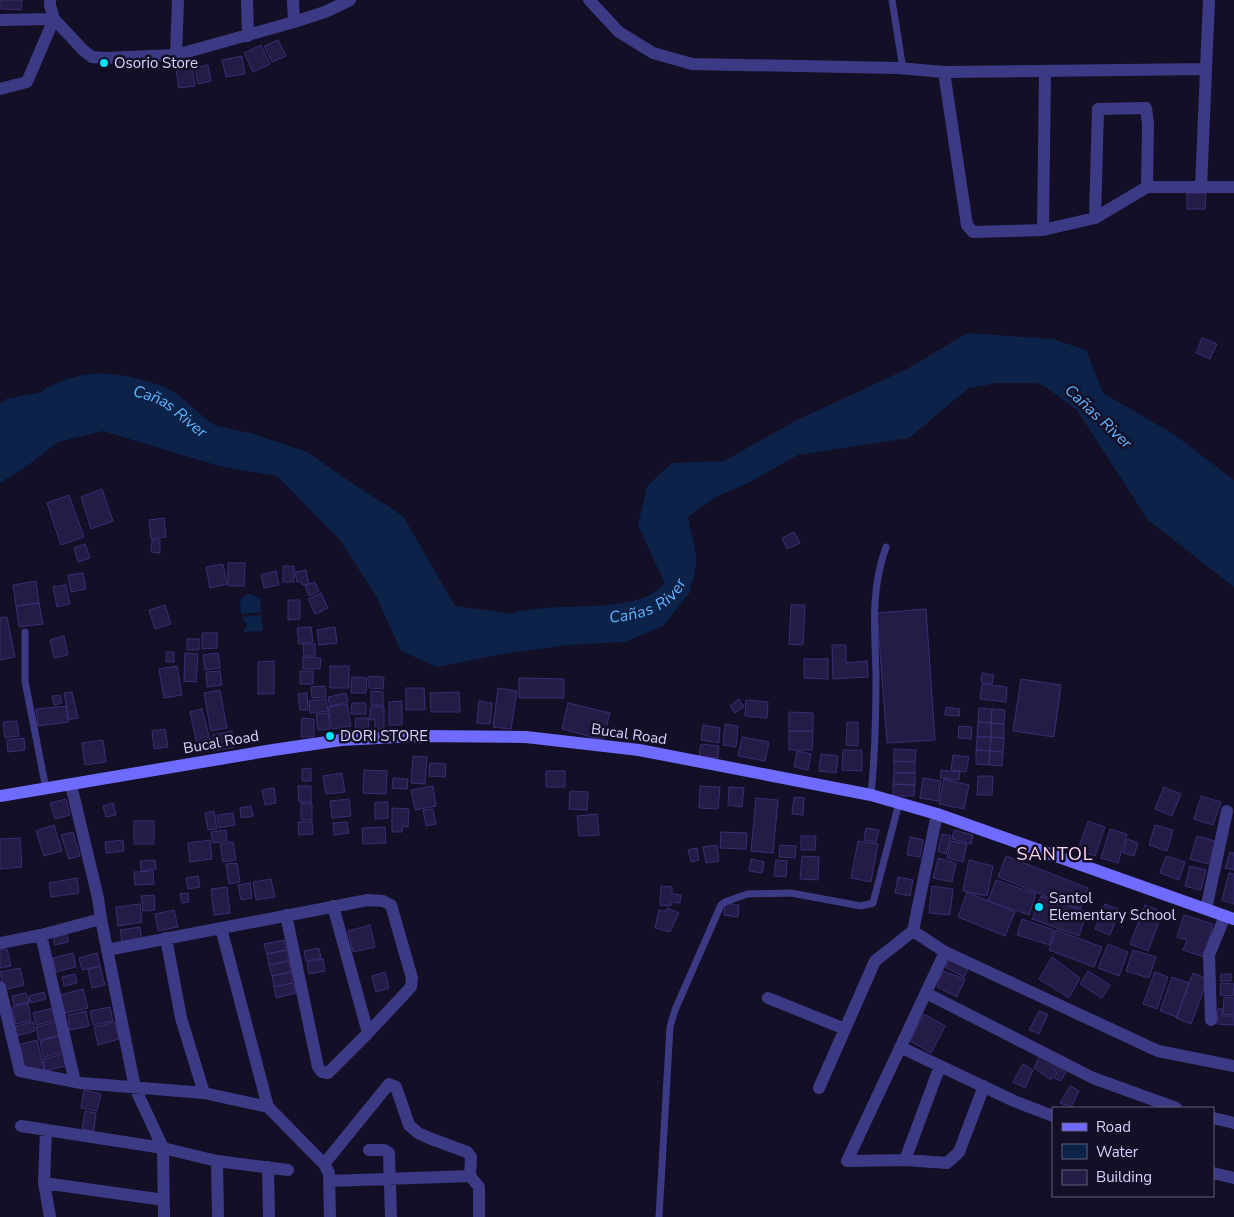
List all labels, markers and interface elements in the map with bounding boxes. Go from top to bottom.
place label: Osorio Store [114,53,198,73]
marker: Osorio Store [98,57,110,69]
water label: Cañas River [131,380,212,444]
water label: Cañas River [1060,380,1138,455]
water label: Cañas River [608,574,692,629]
street label: Bucal Road [590,719,668,749]
street label: Bucal Road [182,726,260,758]
place label: DORI STORE [340,726,428,746]
marker: DORI STORE [324,730,336,742]
district label: SANTOL [1016,842,1094,866]
place label: Santol Elementary School [1049,888,1176,925]
marker: Santol Elementary School [1033,901,1045,913]
legend [1052,1107,1214,1197]
text: Road [1096,1117,1131,1137]
text: Water [1096,1142,1139,1162]
text: Building [1096,1167,1152,1187]

